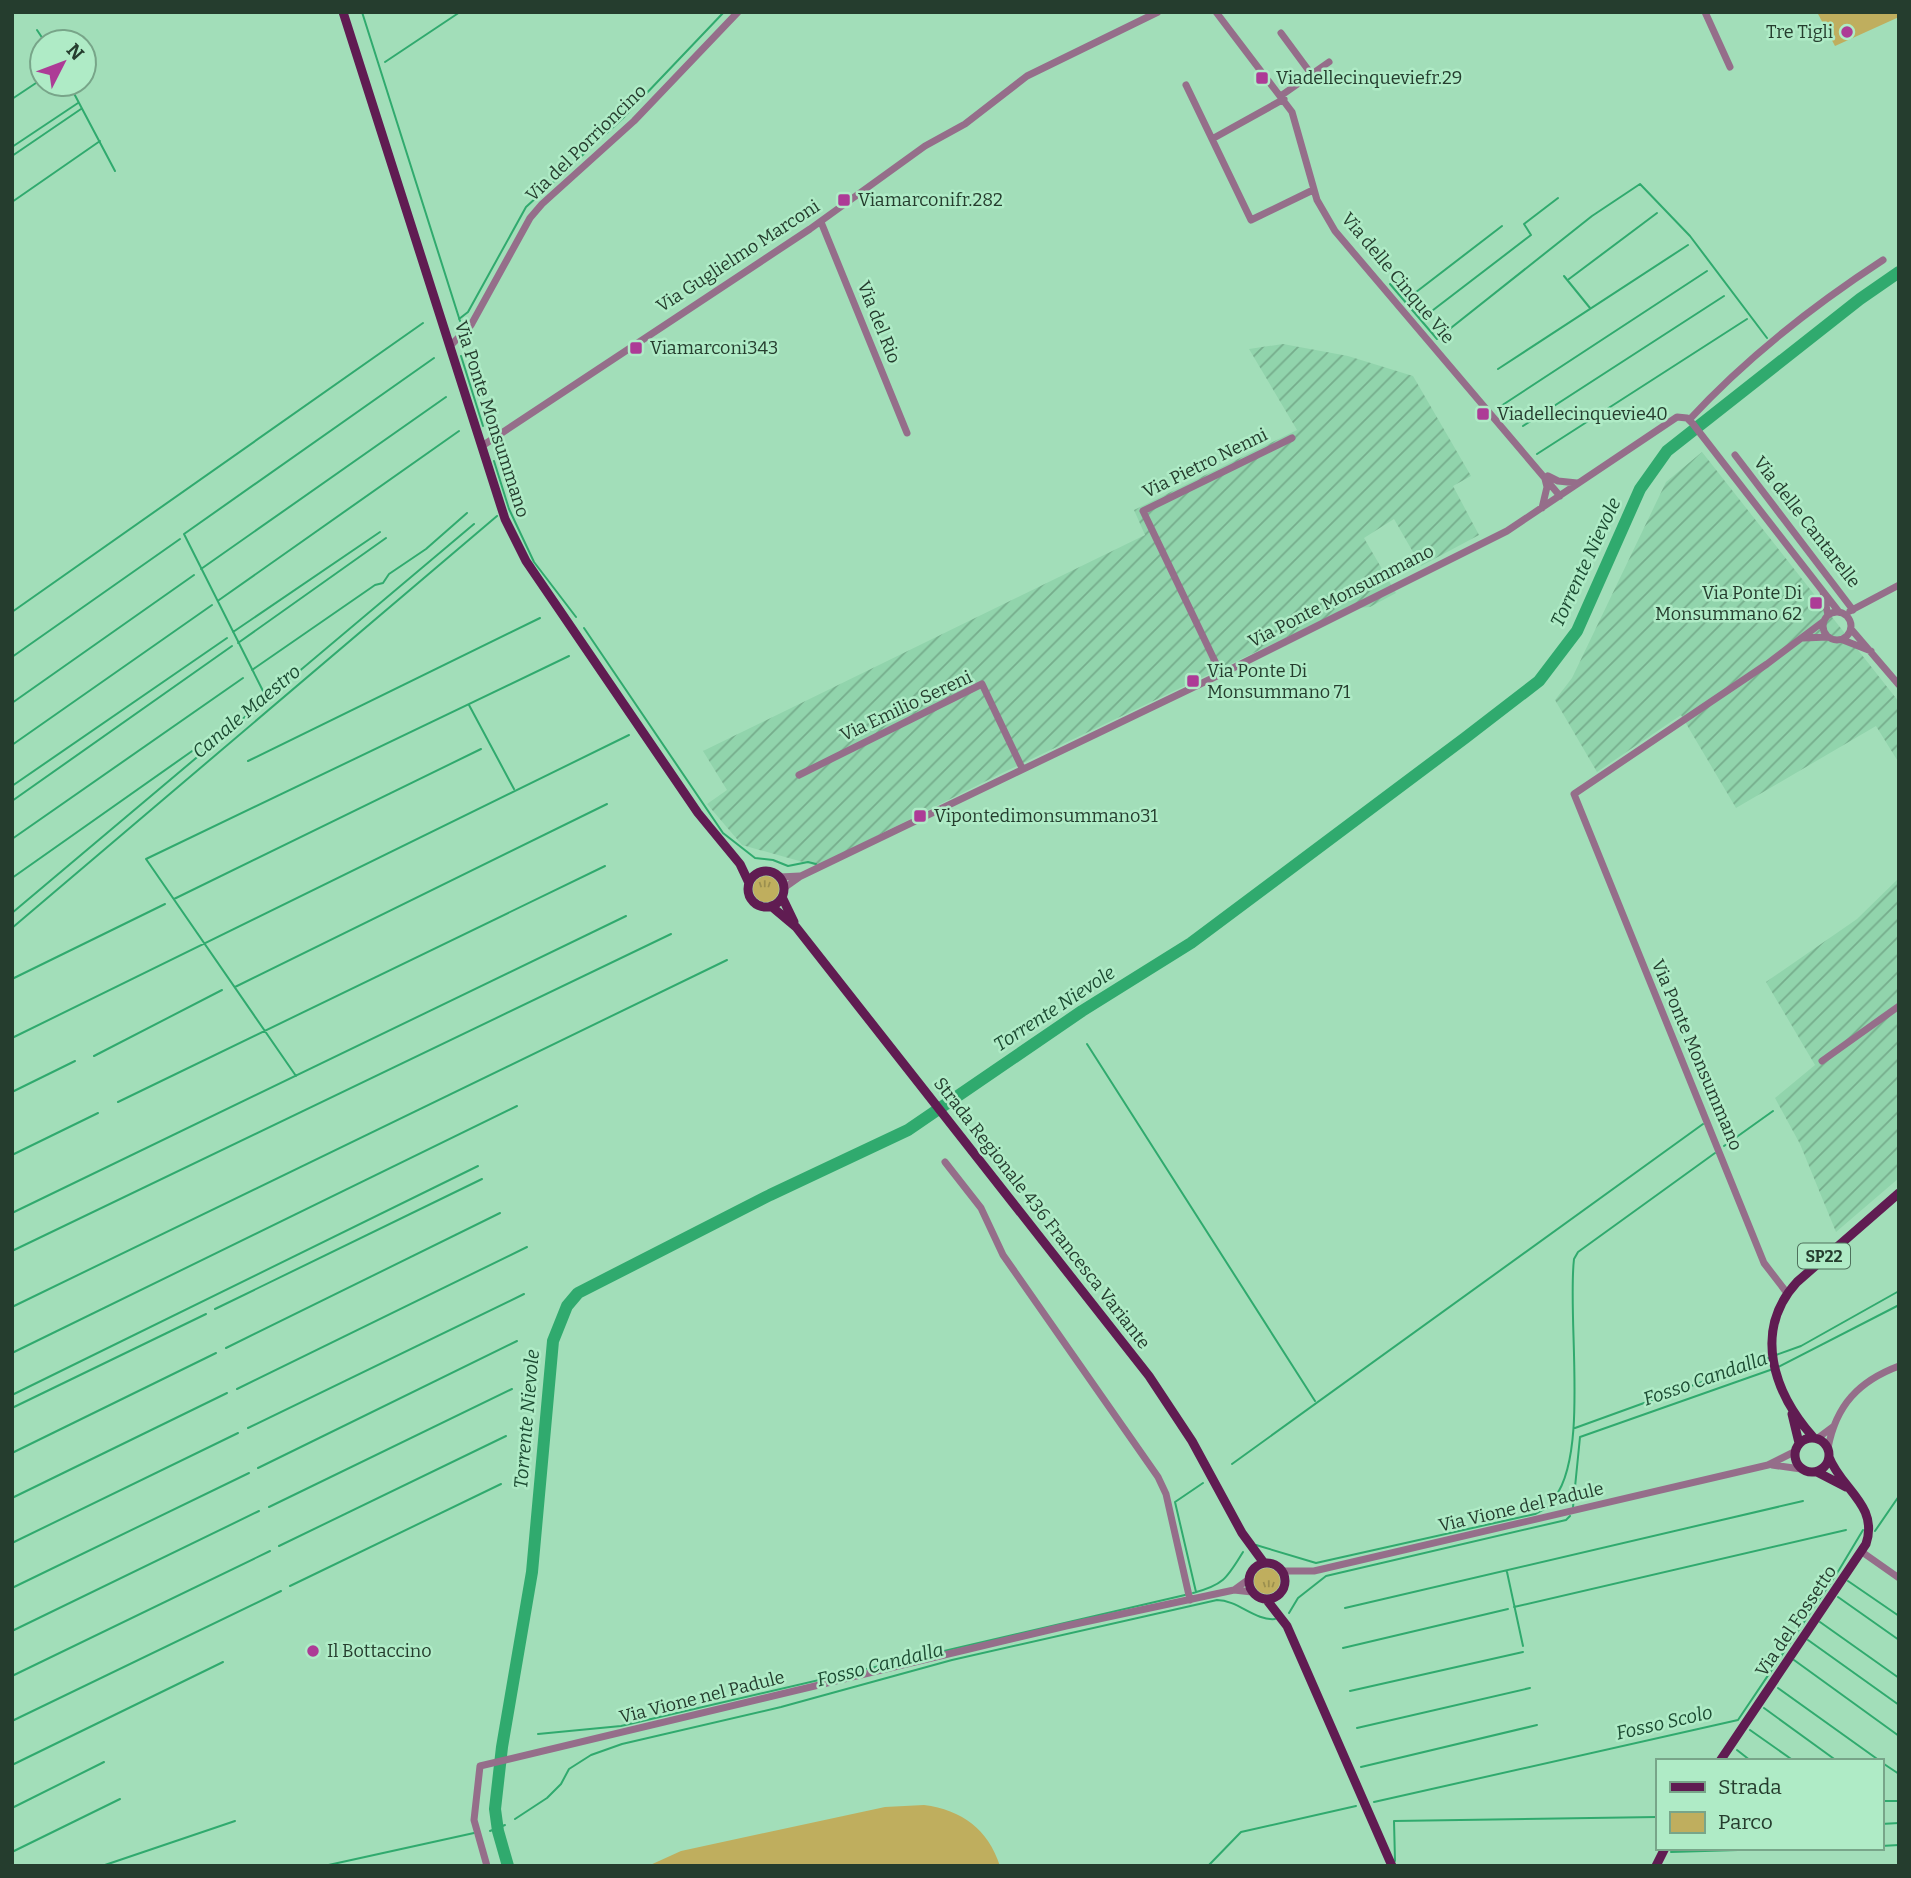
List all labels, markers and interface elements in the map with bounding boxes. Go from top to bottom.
place label: Tre Tigli [1766,21,1833,43]
marker: Tre Tigli [1839,24,1855,40]
north arrow [28,28,98,98]
text: N [62,39,89,65]
place label: Viadellecinqueviefr.29 [1276,67,1462,89]
marker: Viadellecinqueviefr.29 [1254,70,1270,86]
street label: Via del Porrioncino [521,80,651,206]
place label: Viamarconifr.282 [858,189,1003,211]
marker: Viamarconifr.282 [836,192,852,208]
street label: Via Guglielmo Marconi [652,195,824,317]
street label: Via delle Cinque Vie [1337,208,1459,348]
street label: Via del Rio [853,278,905,366]
street label: Via Ponte Monsummano [450,318,534,520]
place label: Viamarconi343 [650,337,778,359]
marker: Viamarconi343 [628,340,644,356]
place label: Viadellecinquevie40 [1497,403,1668,425]
marker: Viadellecinquevie40 [1475,406,1491,422]
street label: Via Pietro Nenni [1139,423,1271,503]
street label: Via delle Cantarelle [1749,452,1865,592]
water label: Torrente Nievole [1545,494,1626,630]
street label: Via Ponte Monsummano [1245,540,1437,652]
place label: Via Ponte Di Monsummano 62 [1655,582,1802,625]
marker: Via Ponte Di Monsummano 62 [1808,595,1824,611]
water label: Canale Maestro [188,660,305,763]
place label: Via Ponte Di Monsummano 71 [1207,660,1351,703]
street label: Via Emilio Sereni [837,666,975,746]
marker: Via Ponte Di Monsummano 71 [1185,673,1201,689]
place label: Vipontedimonsummano31 [934,805,1159,827]
marker: Vipontedimonsummano31 [912,808,928,824]
street label: Via Ponte Monsummano [1647,956,1747,1154]
water label: Torrente Nievole [989,960,1120,1056]
street label: Strada Regionale 436 Francesca Variante [929,1073,1155,1353]
road number: SP22 [1798,1244,1850,1268]
water label: Fosso Candalla [1640,1346,1770,1410]
water label: Torrente Nievole [509,1348,544,1490]
street label: Via Vione del Padule [1436,1477,1606,1537]
street label: Via del Fossetto [1751,1561,1841,1681]
water label: Fosso Candalla [814,1638,946,1691]
place label: Il Bottaccino [327,1640,432,1662]
marker: Il Bottaccino [305,1643,321,1659]
street label: Via Vione nel Padule [617,1666,787,1728]
water label: Fosso Scolo [1614,1700,1715,1745]
legend [1656,1759,1883,1850]
text: Strada [1718,1774,1782,1800]
text: Parco [1718,1809,1773,1835]

